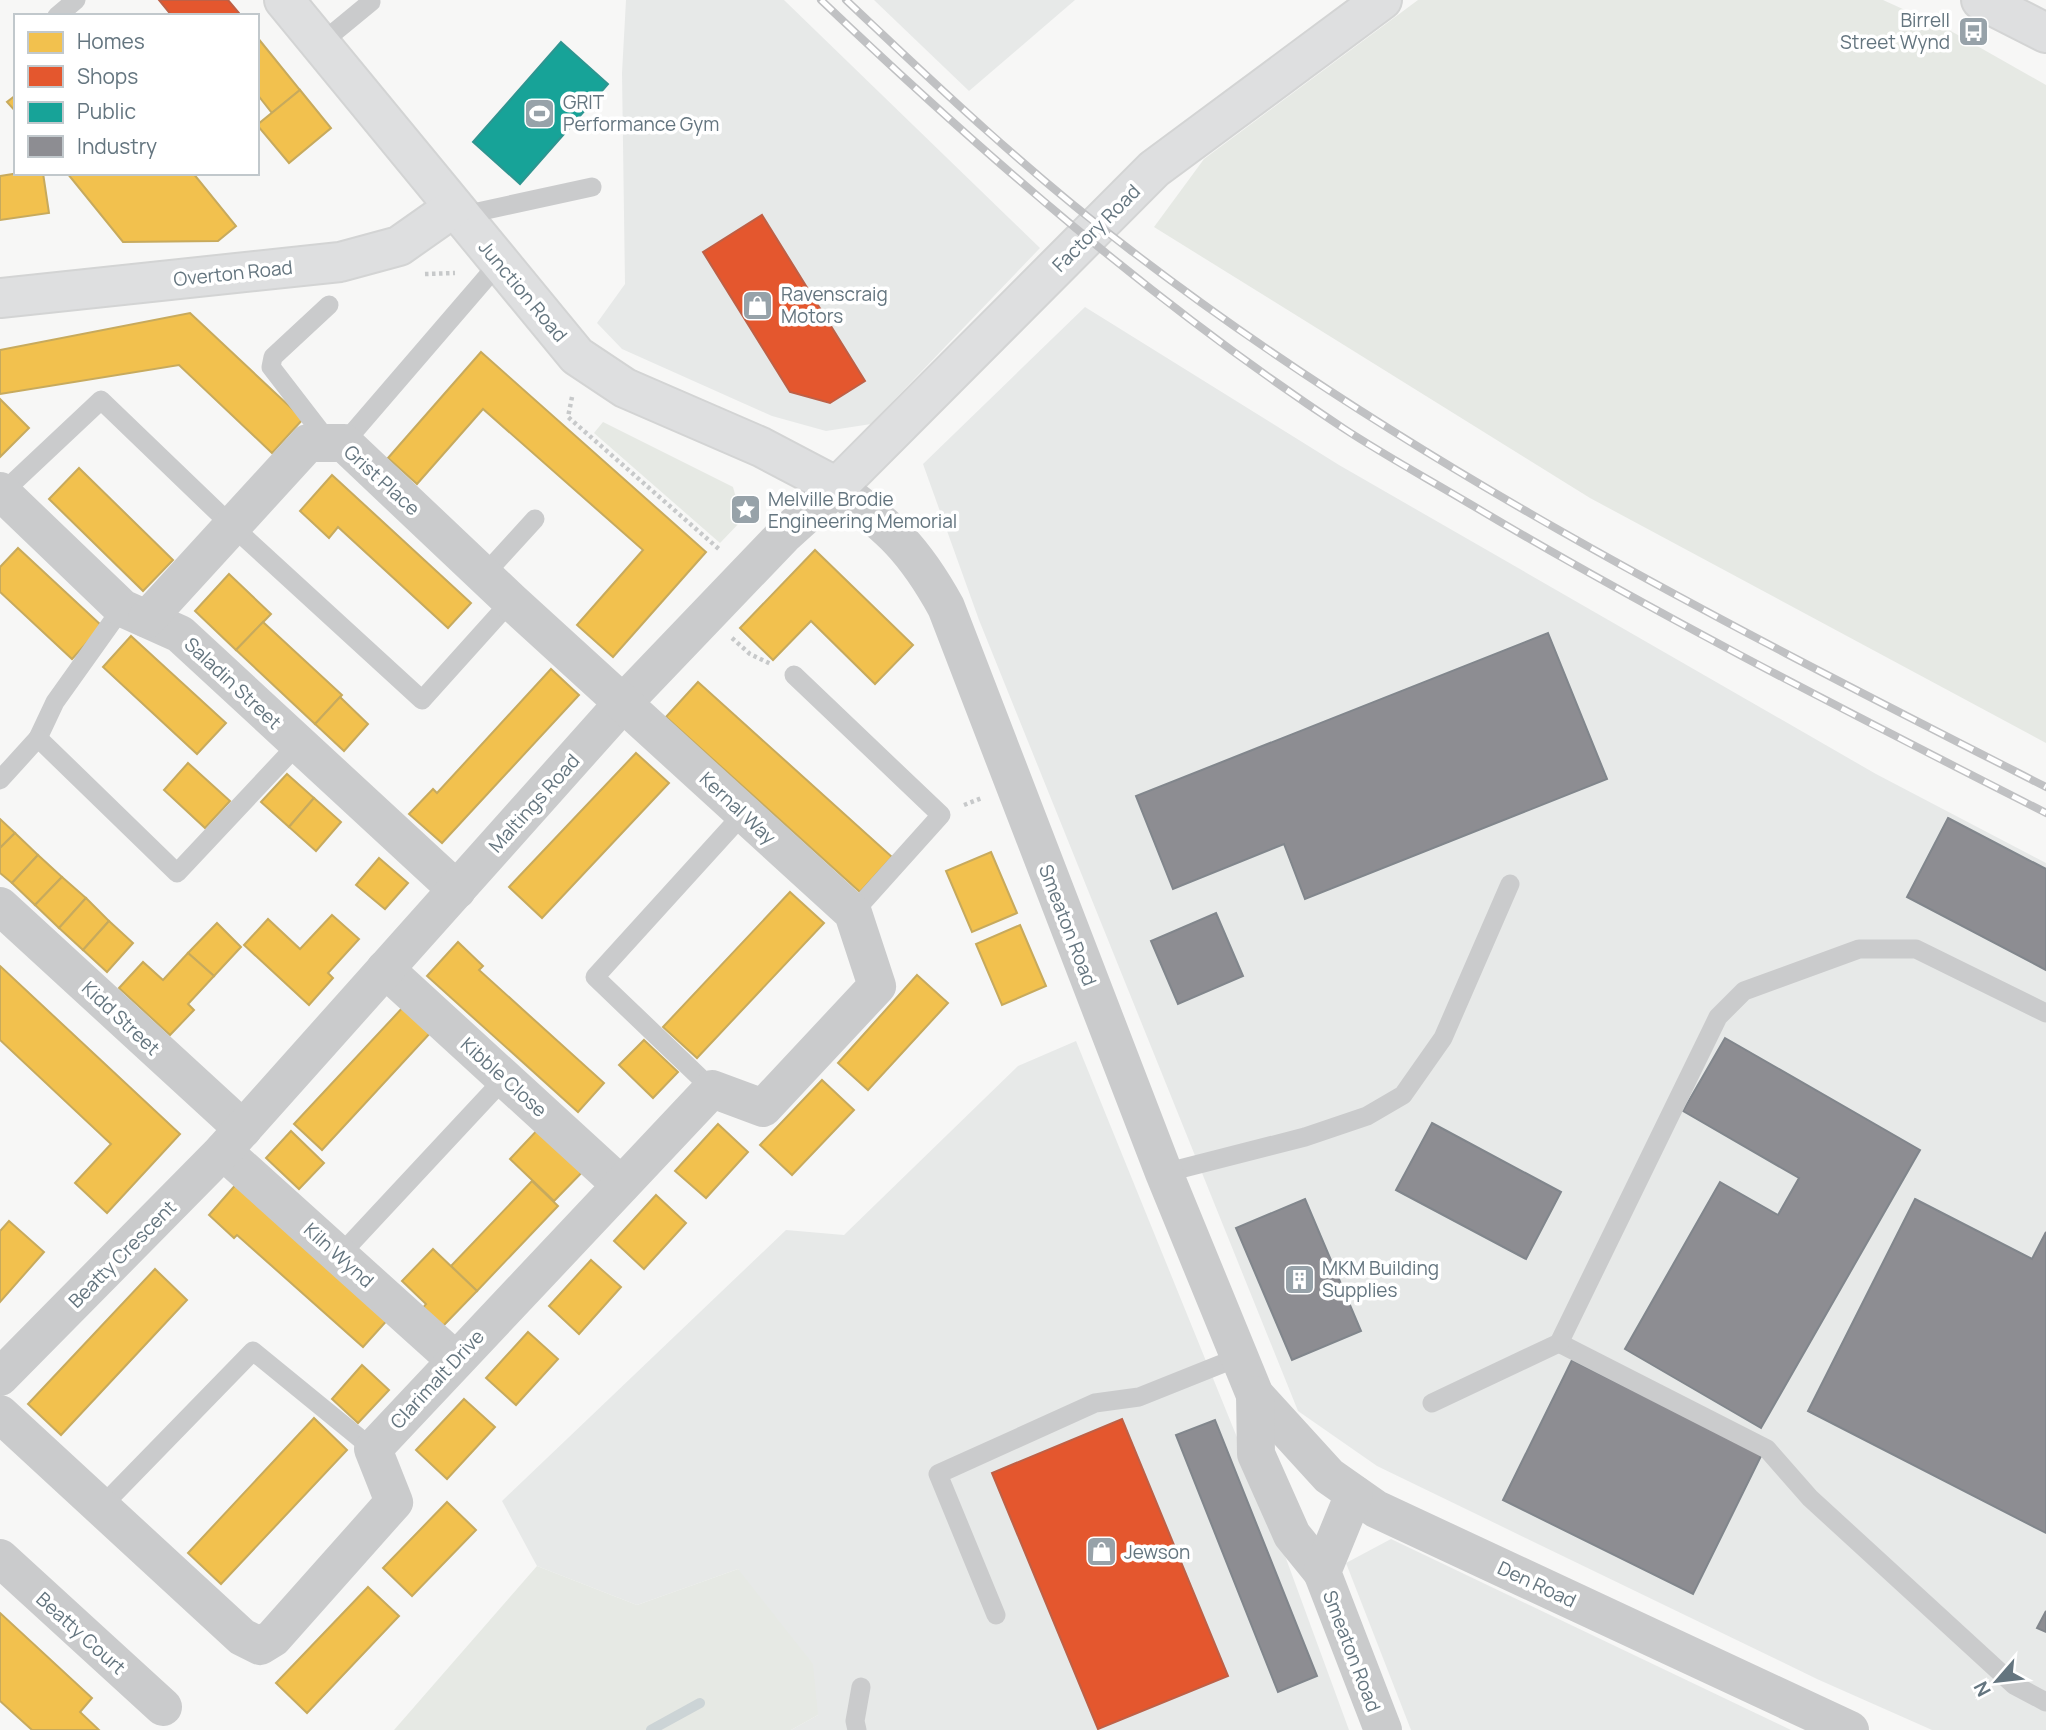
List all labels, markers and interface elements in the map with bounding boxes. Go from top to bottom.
place label: Birrell Street Wynd [1840,7,1950,55]
legend [14,14,259,175]
bus stop icon: Birrell Street Wynd [1956,14,1990,48]
text: Homes [77,27,145,55]
text: Shops [77,62,138,90]
place label: GRIT Performance Gym [563,89,719,137]
sports icon: GRIT Performance Gym [523,96,557,130]
text: Public [77,97,136,125]
text: Industry [77,132,157,160]
street label: Factory Road [1046,178,1146,278]
street label: Junction Road [473,235,573,347]
street label: Overton Road [172,254,294,292]
place label: Ravenscraig Motors [781,281,888,329]
shop icon: Ravenscraig Motors [741,288,775,322]
street label: Grist Place [338,439,426,521]
place label: Melville Brodie Engineering Memorial [768,486,957,534]
place icon: Melville Brodie Engineering Memorial [728,493,762,527]
street label: Saladin Street [179,631,287,735]
street label: Maltings Road [483,748,585,858]
street label: Kernal Way [694,766,782,850]
street label: Smeaton Road [1033,861,1103,989]
street label: Kidd Street [76,975,166,1061]
street label: Kibble Close [455,1031,553,1123]
street label: Beatty Crescent [62,1194,182,1314]
street label: Kiln Wynd [299,1217,379,1293]
place label: MKM Building Supplies [1322,1255,1439,1303]
building icon: MKM Building Supplies [1282,1262,1316,1296]
street label: Clarimalt Drive [384,1324,490,1434]
shop icon: Jewson [1084,1535,1118,1569]
place label: Jewson [1124,1539,1190,1565]
street label: Den Road [1494,1555,1580,1613]
street label: Beatty Court [31,1586,131,1680]
street label: Smeaton Road [1317,1587,1387,1715]
north arrow [1962,1646,2032,1716]
text: N [1967,1677,1997,1701]

